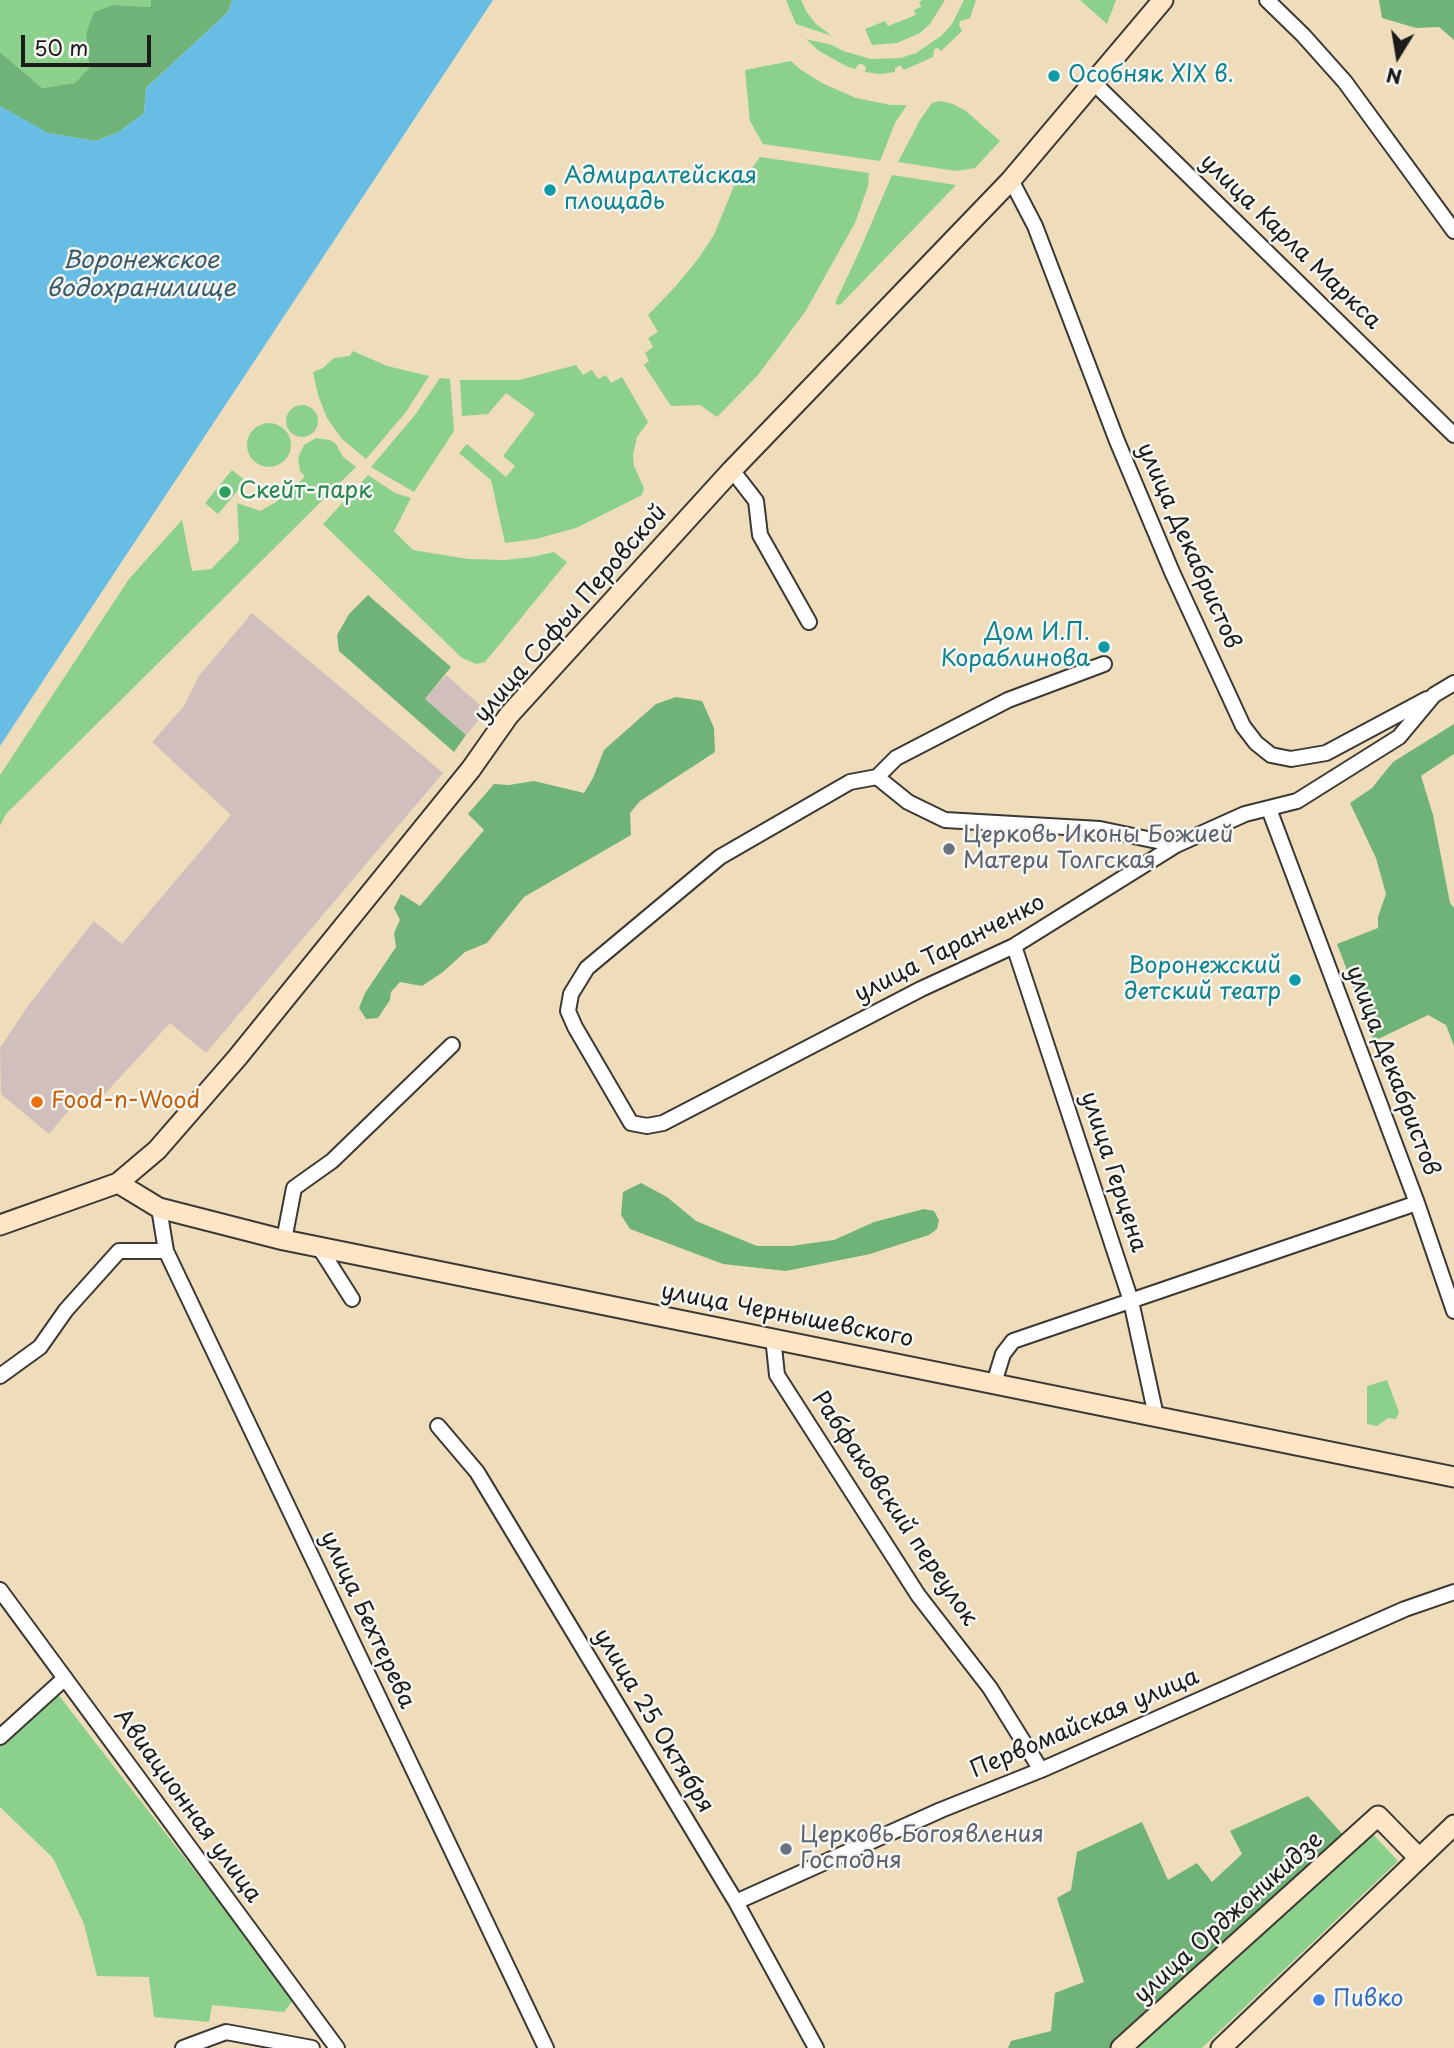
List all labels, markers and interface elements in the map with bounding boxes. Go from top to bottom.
scale bar [24,21,154,65]
north arrow [1363,21,1433,91]
text: 50 m [34,31,88,63]
text: N [1384,61,1404,92]
place label: Особняк XIX в. [1068,62,1234,90]
marker: Особняк XIX в. [1046,68,1062,84]
street label: улица Карла Маркса [1194,148,1386,336]
place label: Адмиралтейская площадь [564,163,757,217]
marker: Адмиралтейская площадь [542,182,558,198]
water label: Воронежское водохранилище [46,247,236,303]
street label: улица Декабристов [1130,439,1246,653]
place label: Скейт-парк [239,478,372,506]
marker: Скейт-парк [217,484,233,500]
street label: улица Софьи Перовской [469,499,673,729]
place label: Дом И.П. Кораблинова [941,620,1090,674]
marker: Дом И.П. Кораблинова [1096,639,1112,655]
place label: Церковь Иконы Божией Матери Толгская [963,822,1234,876]
marker: Церковь Иконы Божией Матери Толгская [941,841,957,857]
street label: улица Таранченко [850,889,1050,1009]
place label: Воронежский детский театр [1124,953,1281,1007]
street label: улица Декабристов [1339,962,1445,1180]
marker: Воронежский детский театр [1287,972,1303,988]
place label: Food-n-Wood [51,1088,200,1116]
street label: улица Герцена [1074,1088,1152,1256]
marker: Food-n-Wood [29,1094,45,1110]
street label: улица Чернышевского [659,1278,915,1354]
street label: Рабфаковский переулок [805,1387,983,1631]
street label: улица Бехтерева [314,1527,420,1713]
street label: улица 25 Октября [587,1624,719,1818]
street label: Первомайская улица [967,1663,1203,1785]
street label: Авиационная улица [107,1704,267,1908]
place label: Церковь Богоявления Господня [800,1822,1044,1876]
street label: улица Орджоникидзе [1129,1826,1329,2010]
marker: Церковь Богоявления Господня [778,1841,794,1857]
place label: Пивко [1333,1986,1404,2014]
marker: Пивко [1311,1992,1327,2008]

